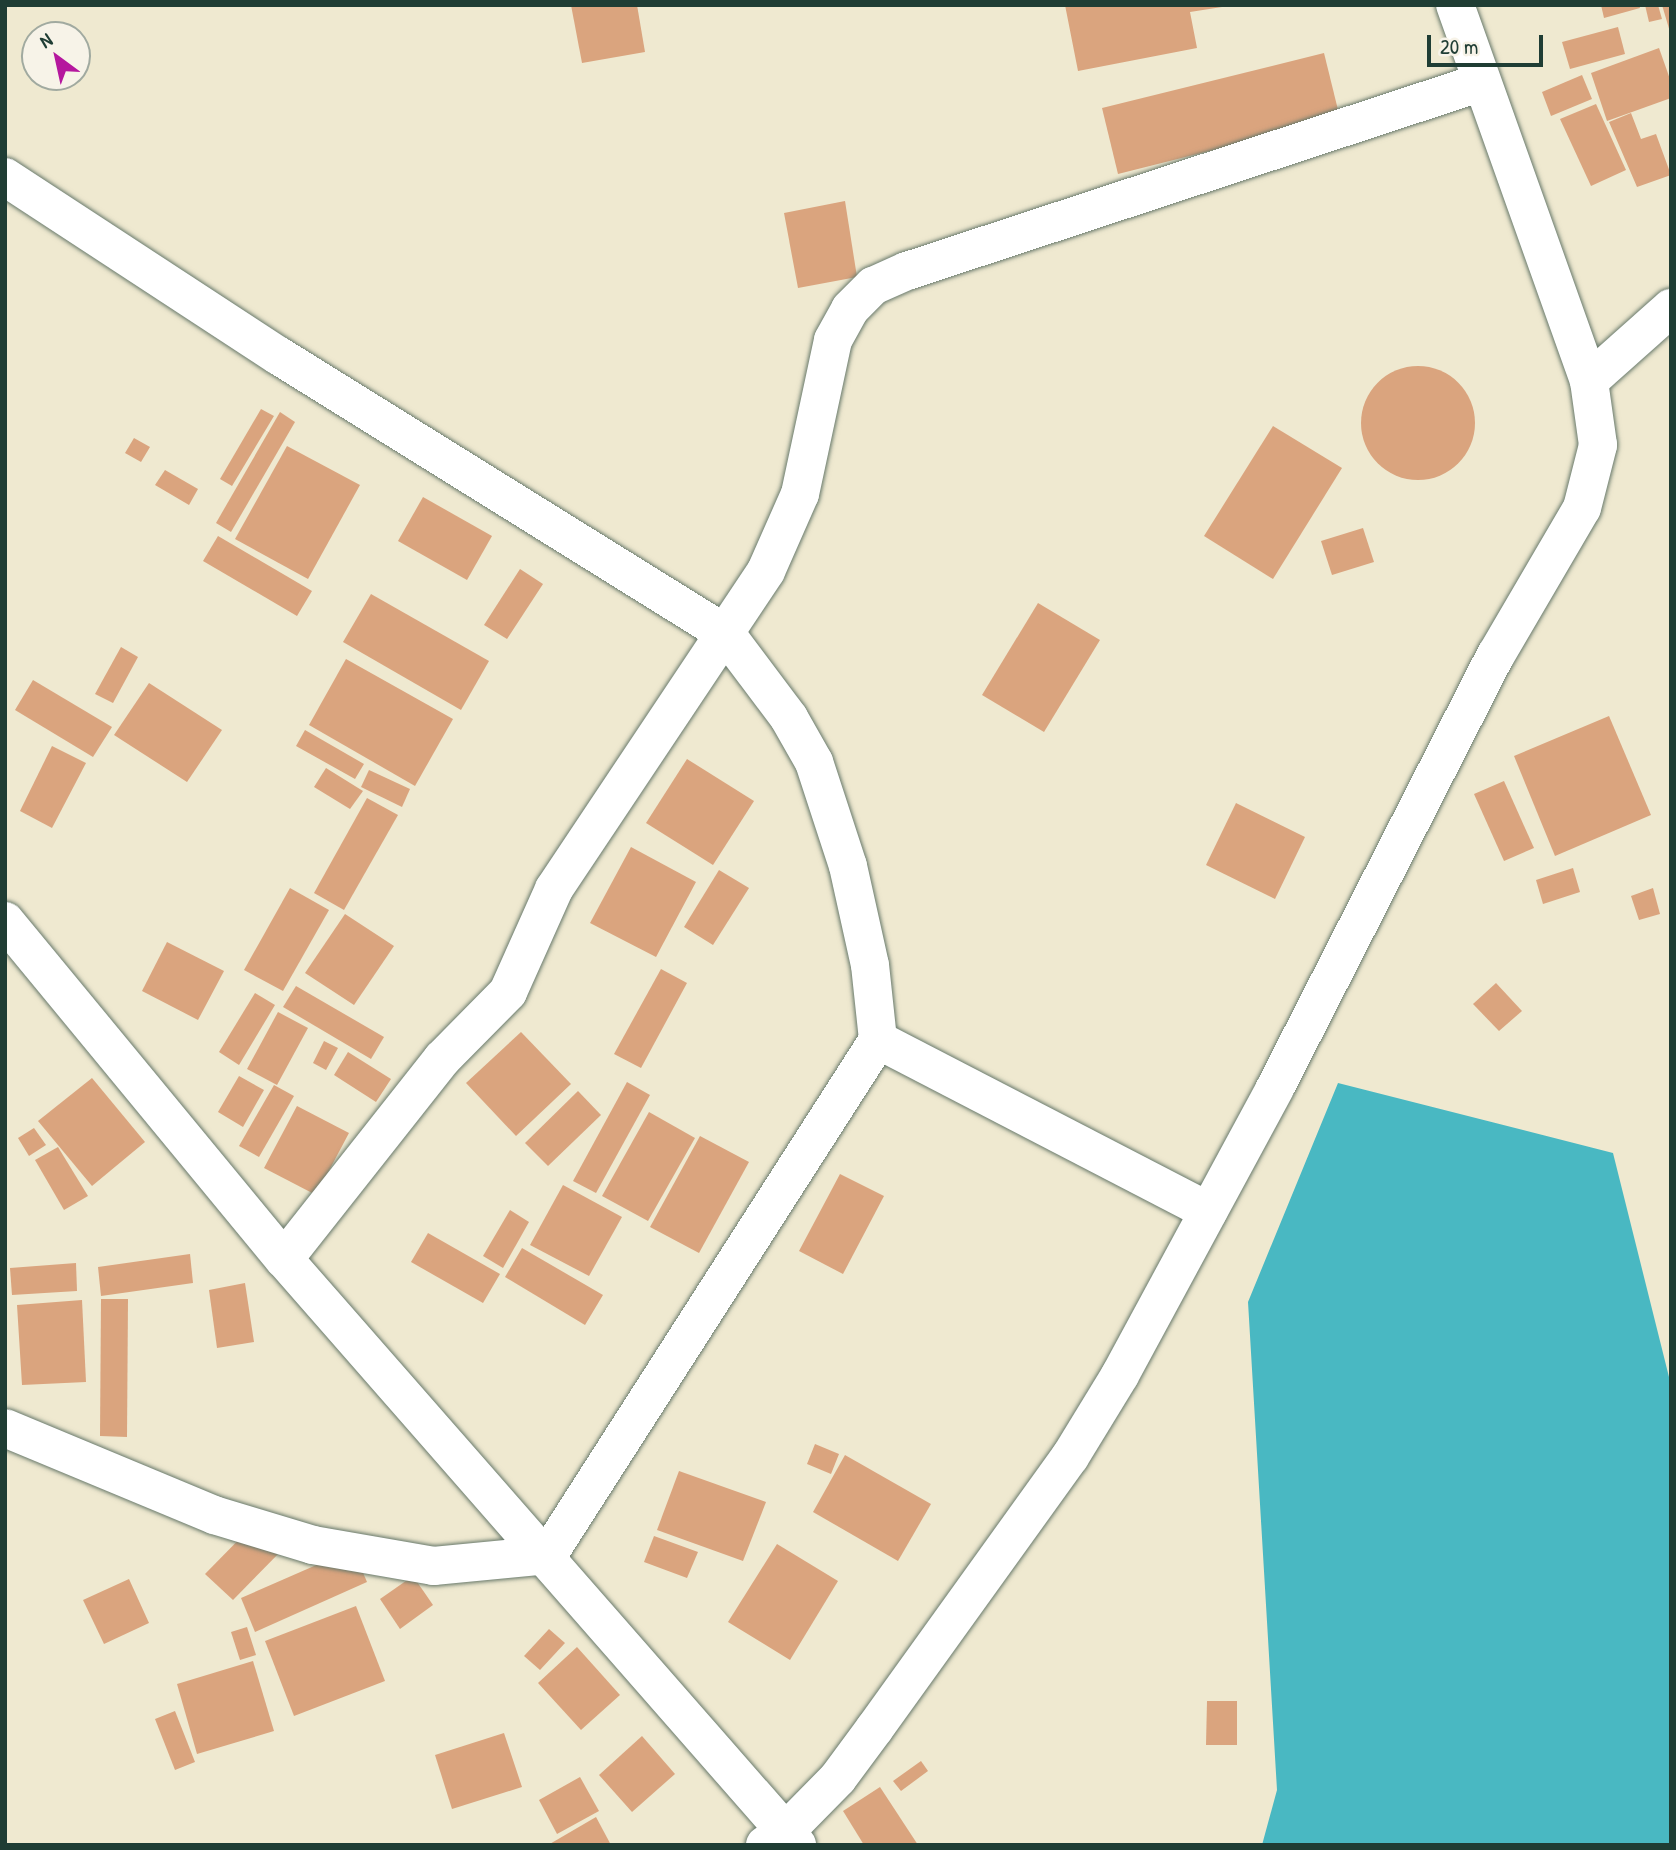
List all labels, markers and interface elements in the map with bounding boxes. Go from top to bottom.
north arrow [21,21,91,91]
scale bar [1431,21,1546,65]
text: N [34,26,57,54]
text: 20 m [1440,32,1478,61]

